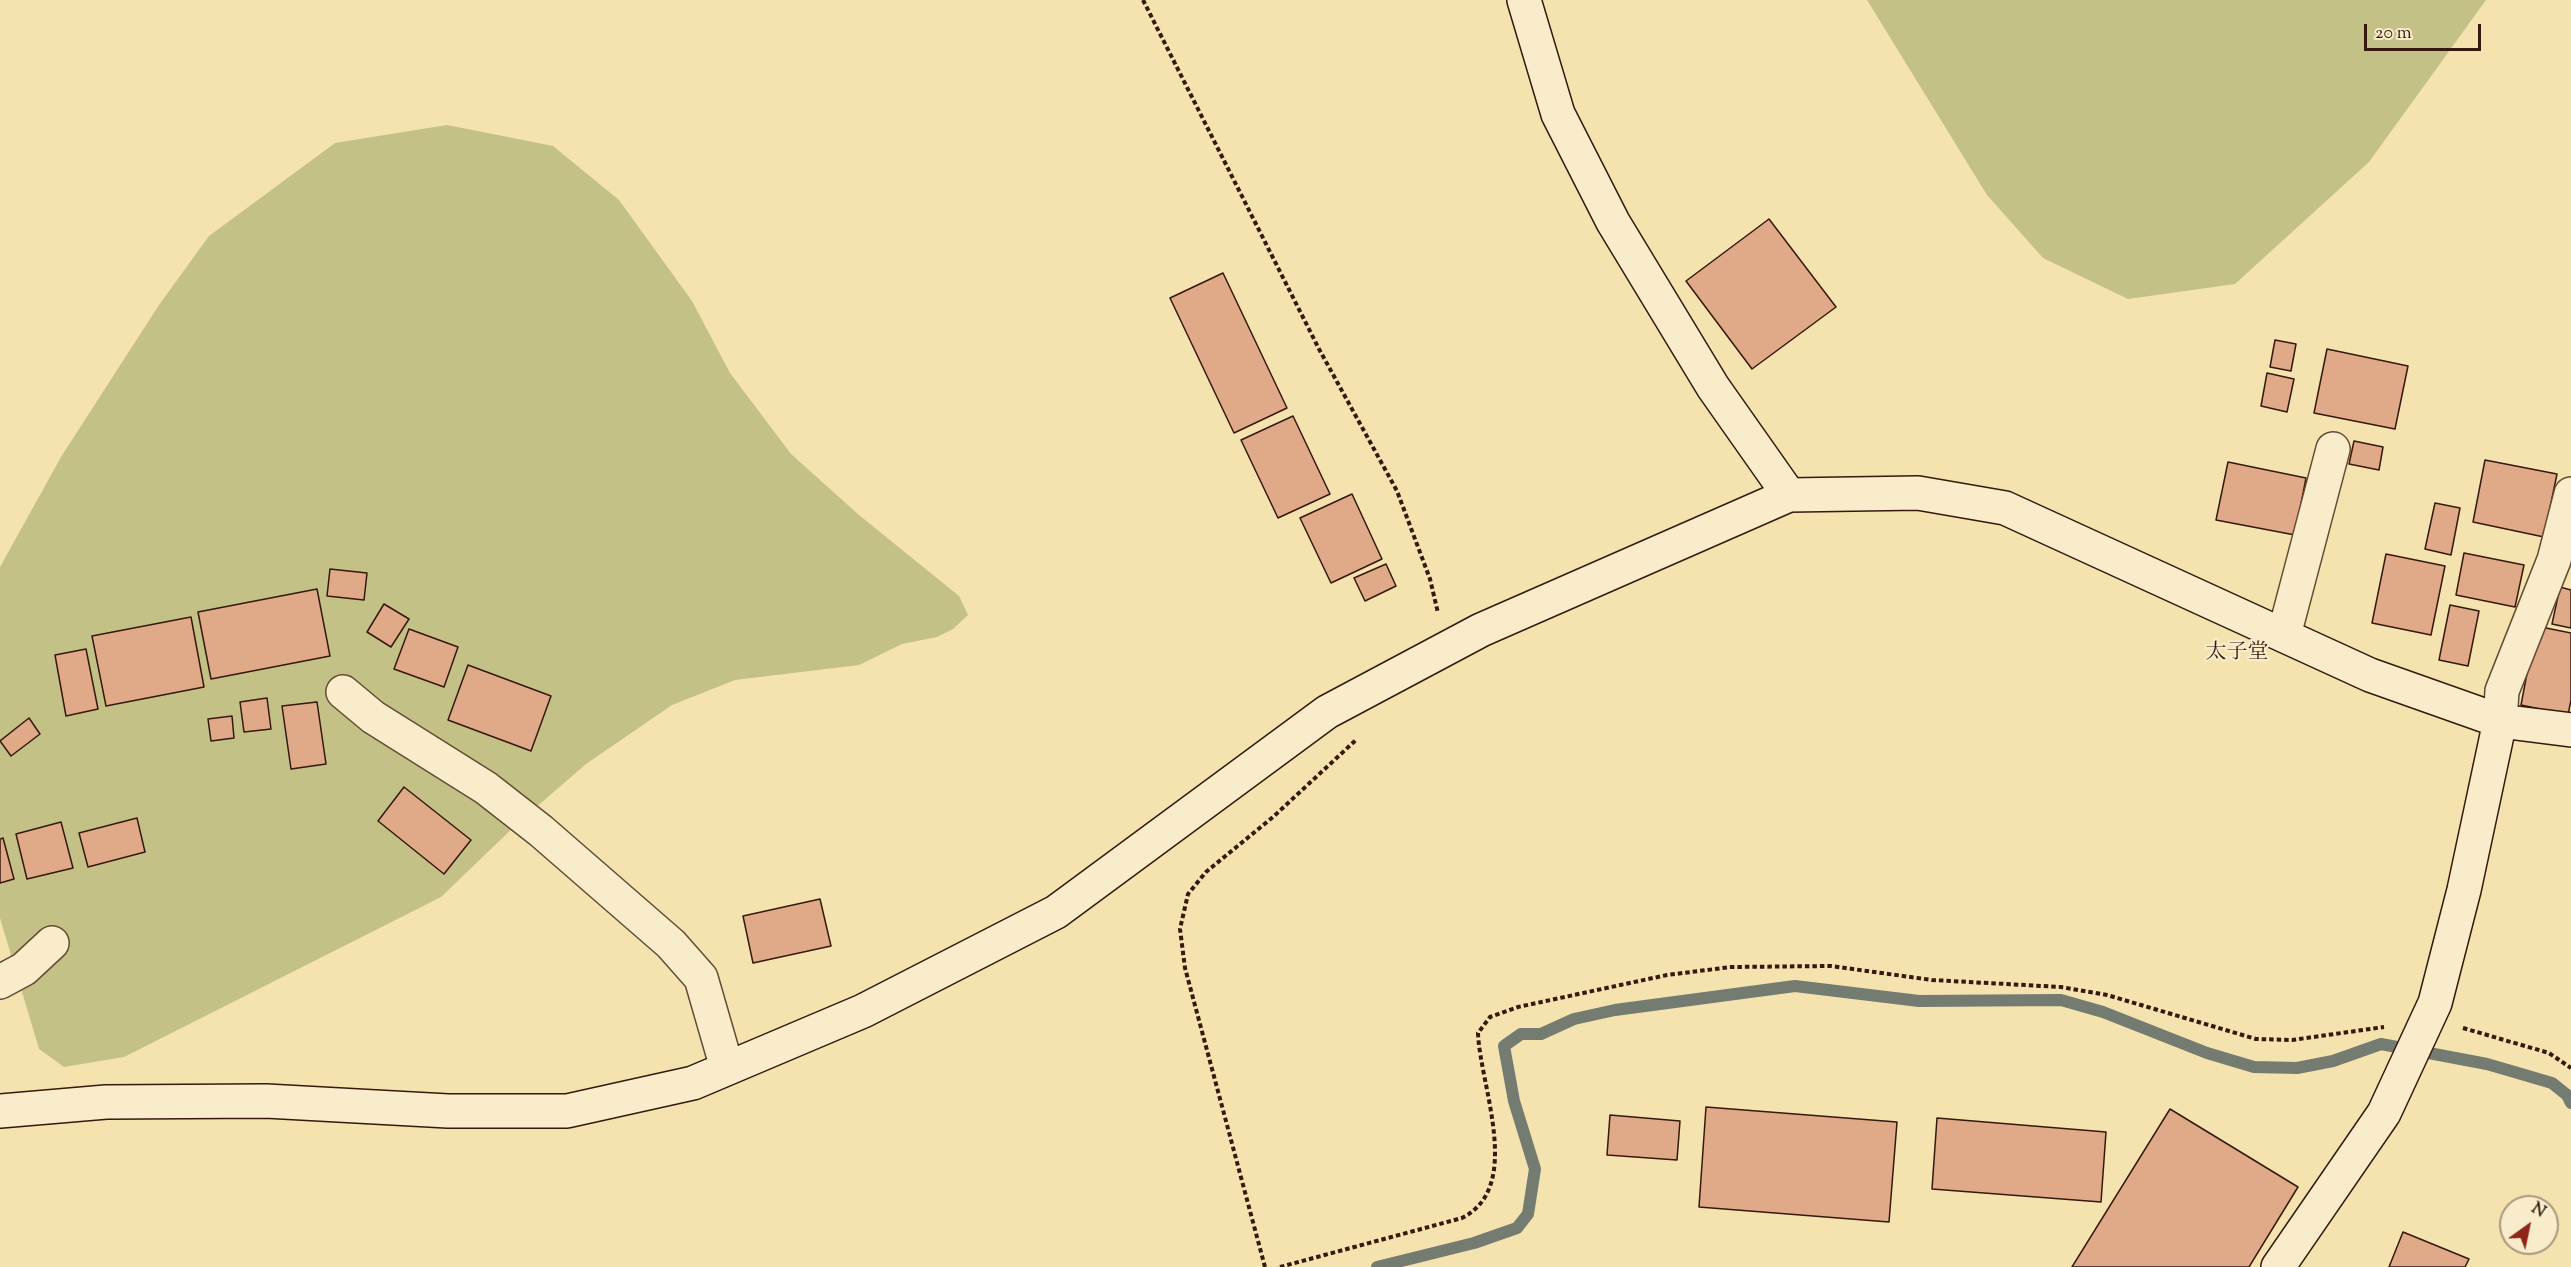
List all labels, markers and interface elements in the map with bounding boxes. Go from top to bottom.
scale bar [2367,12,2484,50]
text: 20 m [2375,21,2412,47]
district label: 太子堂 [2206,641,2268,667]
north arrow [2499,1195,2559,1255]
text: N [2526,1198,2550,1224]

